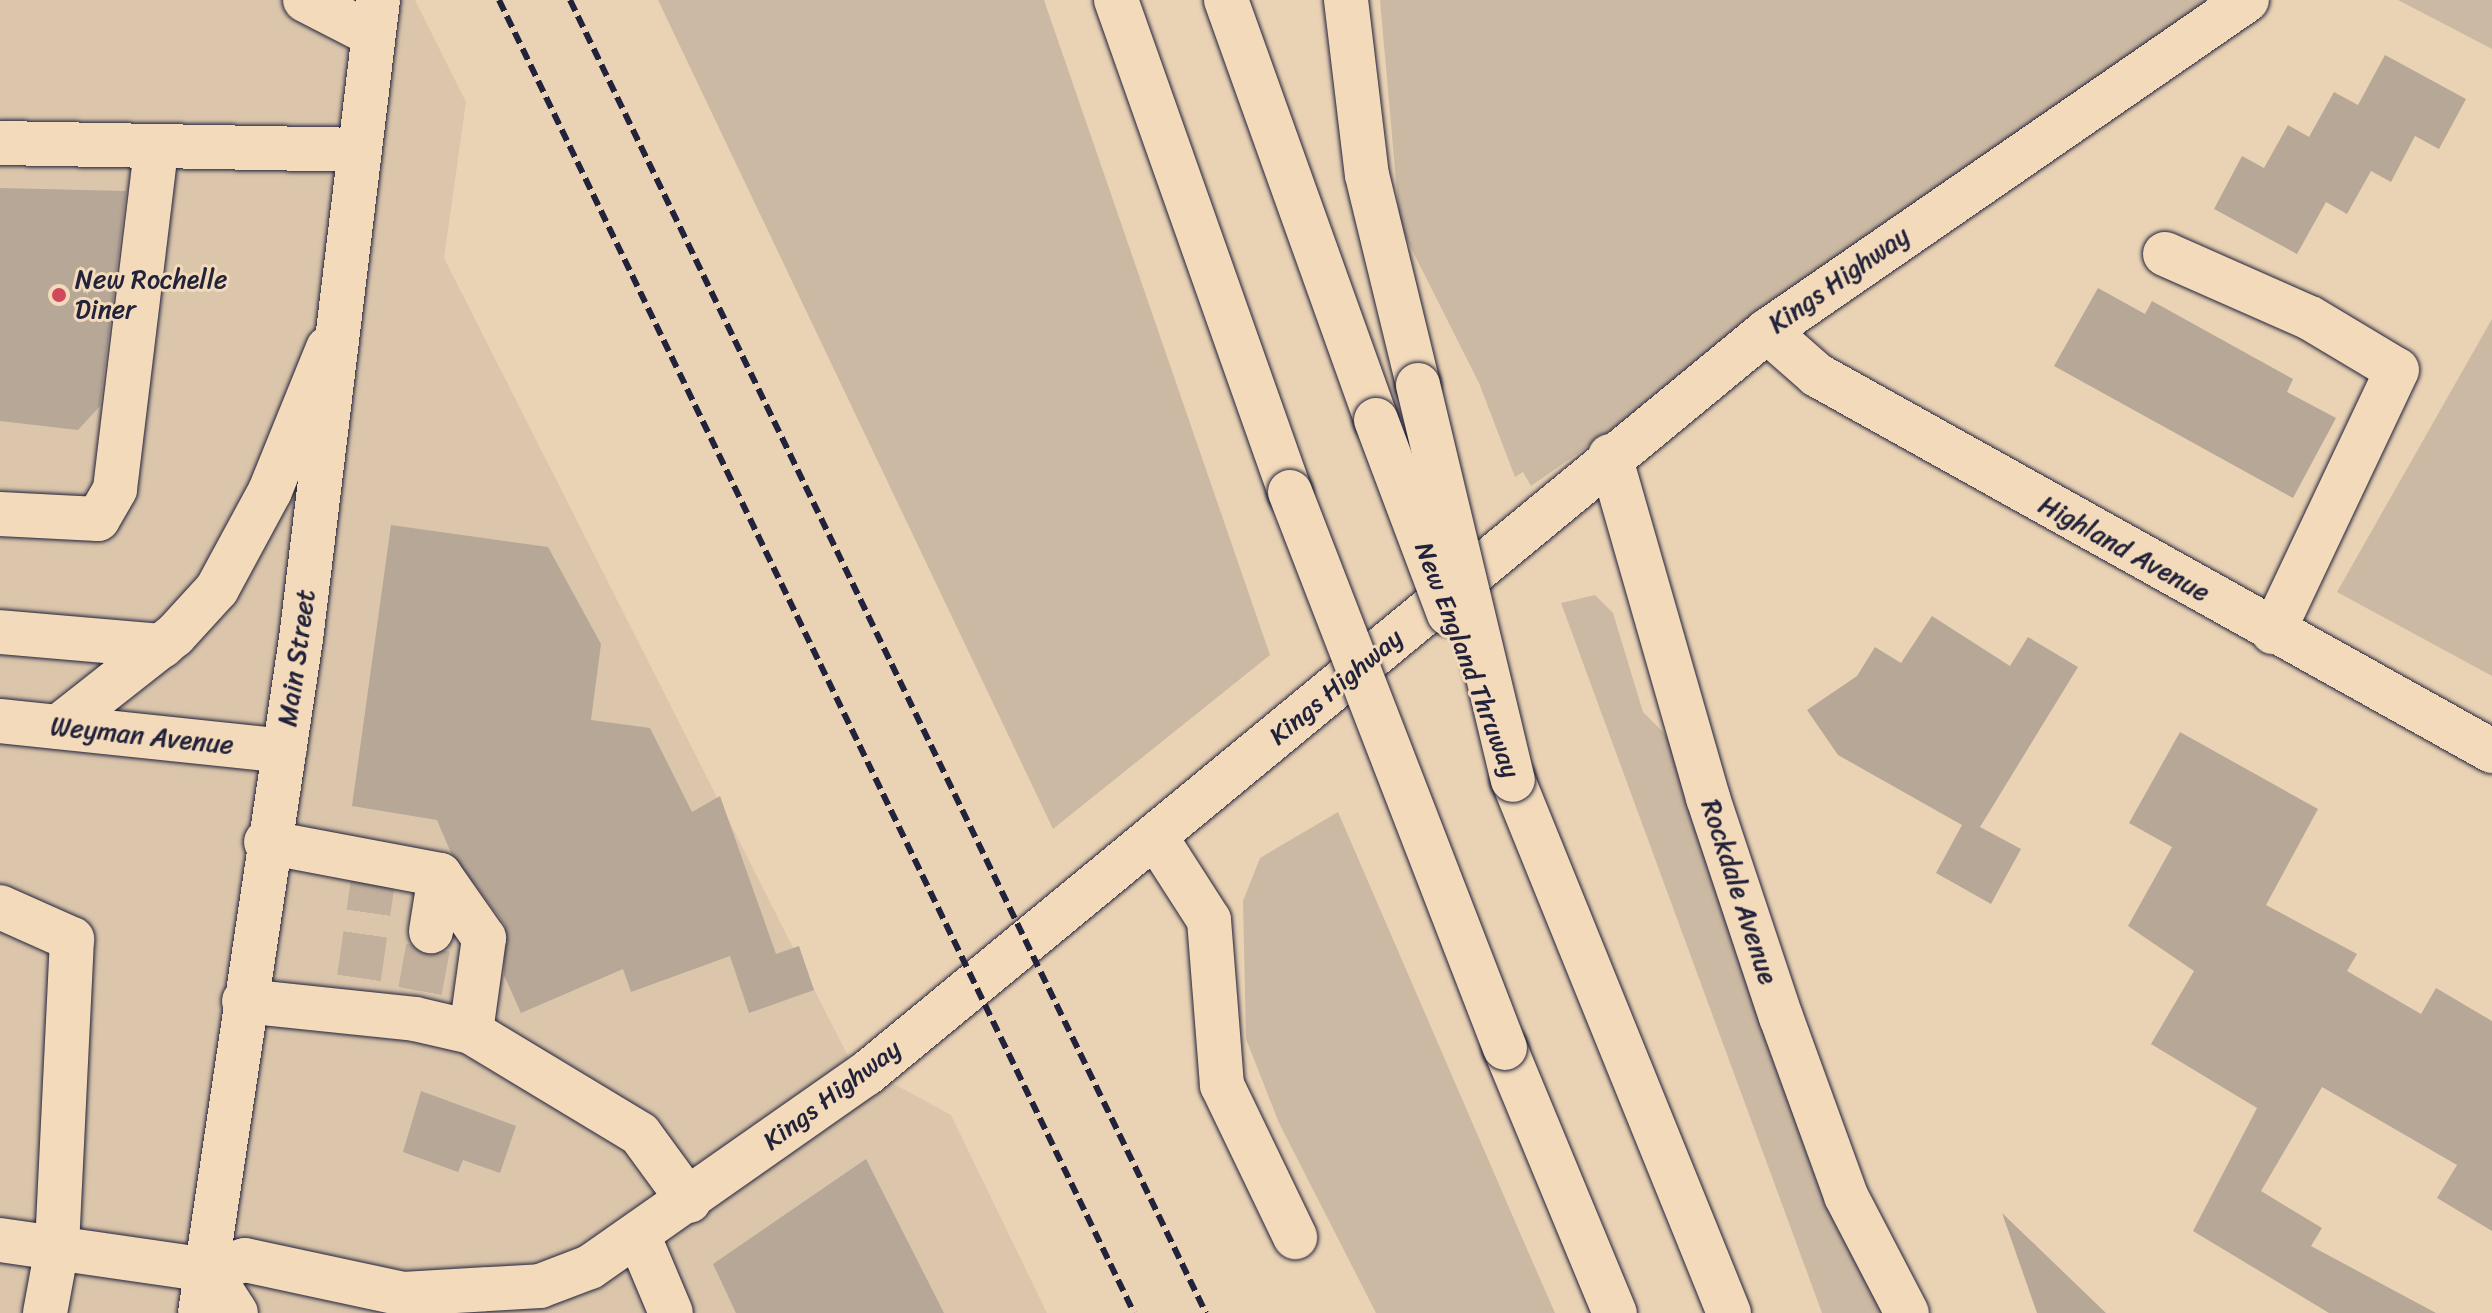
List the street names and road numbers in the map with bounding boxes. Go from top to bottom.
street label: Kings Highway [1763,220,1915,340]
street label: Highland Avenue [2033,489,2215,609]
street label: New England Thruway [1408,538,1526,782]
street label: Main Street [272,588,322,728]
street label: Kings Highway [1263,622,1409,752]
street label: Weyman Avenue [49,711,235,761]
street label: Rockdale Avenue [1694,796,1784,988]
street label: Kings Highway [757,1033,907,1157]

